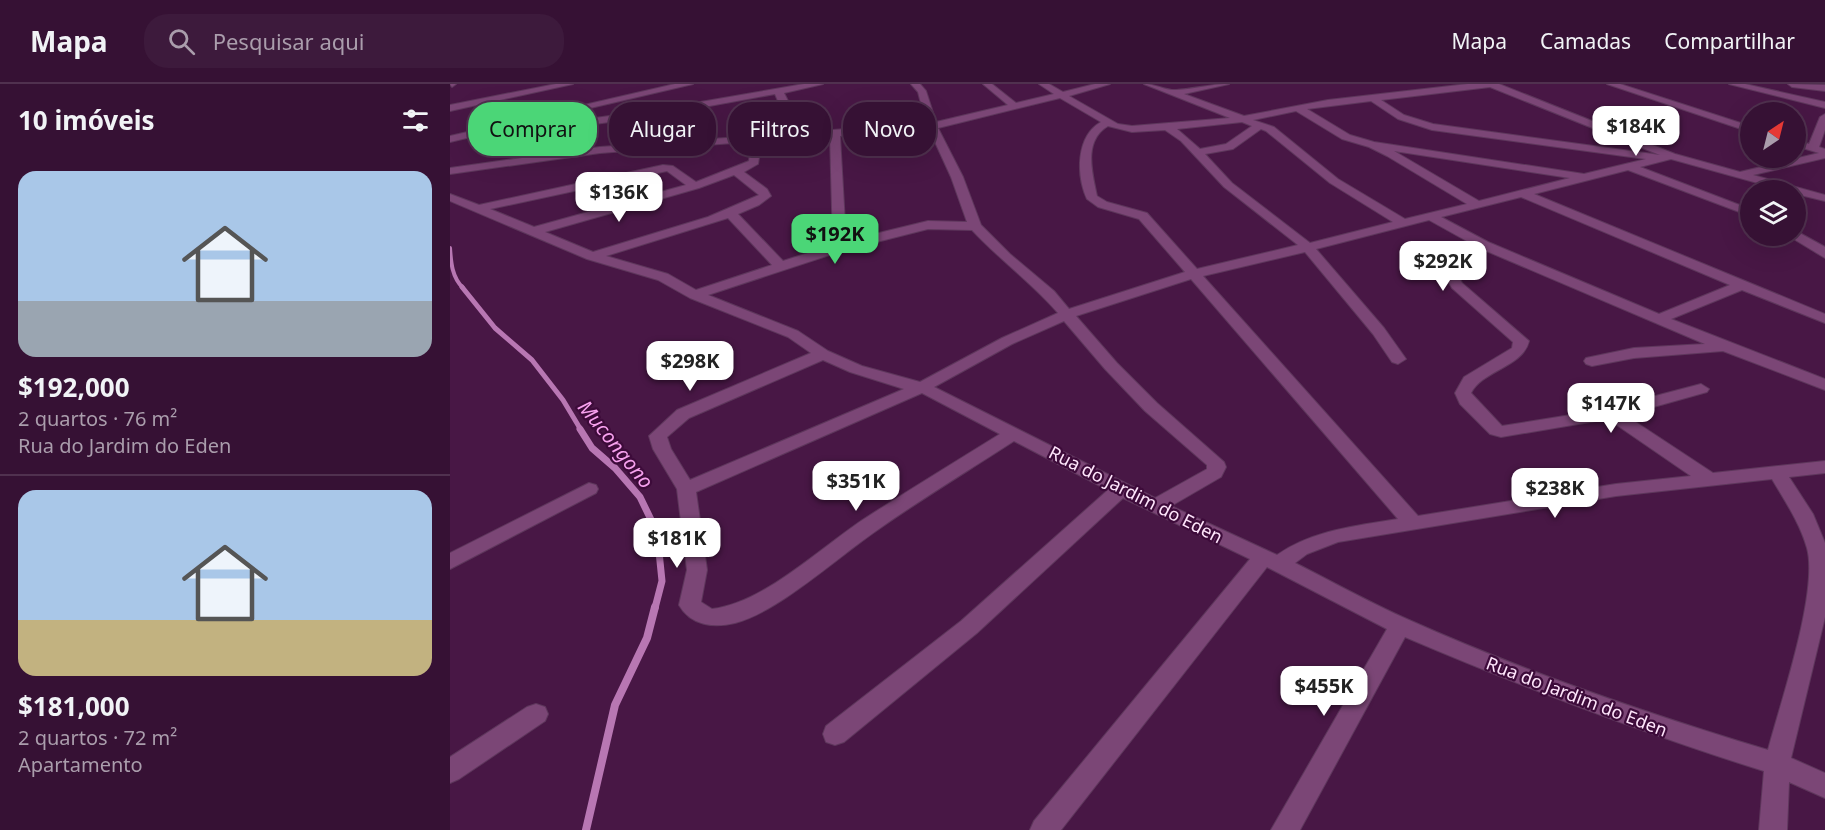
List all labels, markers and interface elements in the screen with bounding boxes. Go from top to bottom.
search box [144,14,564,68]
text: Mapa [30,22,108,60]
icon: search [165,25,198,58]
text: Pesquisar aqui [213,26,365,56]
text: Mapa [1451,27,1507,55]
text: Camadas [1540,27,1631,55]
text: Compartilhar [1664,27,1795,55]
text: 10 imóveis [18,102,155,138]
chip: Comprar [468,102,597,156]
chip: Alugar [609,102,716,156]
chip: Filtros [728,102,831,156]
chip: Novo [843,102,936,156]
north arrow [1740,102,1806,168]
map controls [1740,102,1806,246]
icon: filters [399,104,432,137]
pin: $184K [1594,106,1678,157]
text: $184K [1606,112,1666,139]
pin: $136K [577,172,661,223]
text: $136K [589,178,649,205]
button: layers [1740,180,1806,246]
icon: home [171,210,279,318]
pin: $192K [793,214,877,265]
text: $192K [805,220,865,247]
pin: $292K [1401,241,1485,292]
text: $292K [1413,247,1473,274]
pin: $298K [648,341,732,392]
text: $298K [660,347,720,374]
text: $192,000 [18,369,130,405]
pin: $147K [1569,383,1653,434]
text: $147K [1581,389,1641,416]
water label: Mucongono [572,394,660,494]
text: 2 quartos · 76 m² [18,405,177,432]
text: Rua do Jardim do Eden [18,432,231,459]
street label: Rua do Jardim do Eden [1045,440,1227,548]
pin: $351K [814,461,898,512]
text: $351K [826,467,886,494]
pin: $238K [1513,468,1597,519]
text: $238K [1525,474,1585,501]
pin: $181K [635,518,719,569]
text: $181K [647,524,707,551]
icon: home [171,529,279,637]
street label: Rua do Jardim do Eden [1483,650,1671,742]
pin: $455K [1282,666,1366,717]
text: $455K [1294,672,1354,699]
text: $181,000 [18,688,130,724]
text: 2 quartos · 72 m² [18,724,177,751]
text: Apartamento [18,751,143,778]

